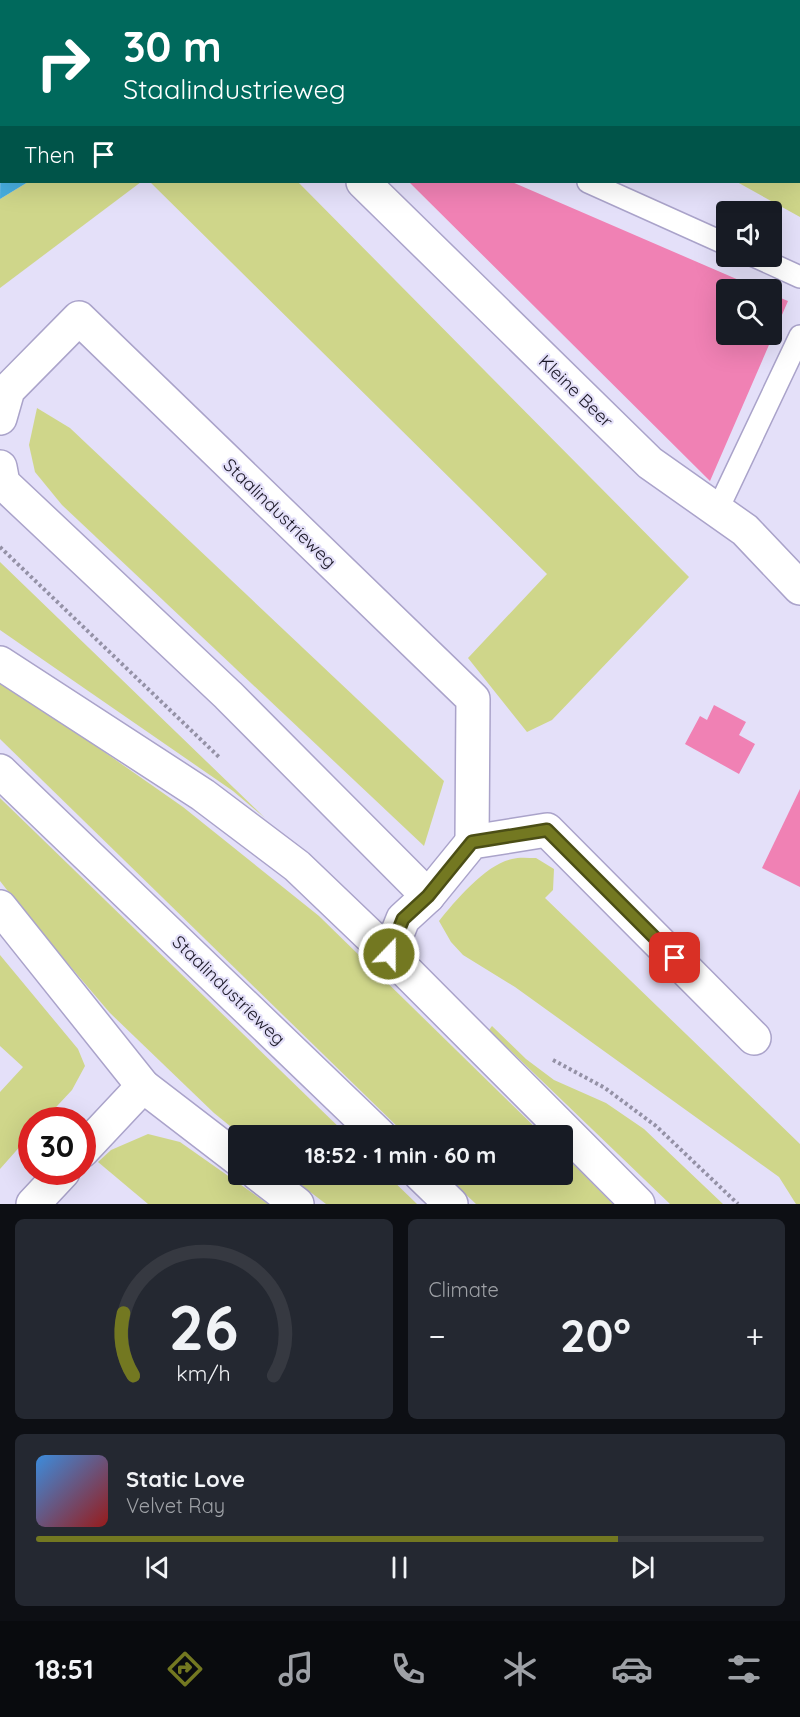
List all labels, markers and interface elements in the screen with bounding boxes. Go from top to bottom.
text: 30 m [123,20,222,73]
icon: right [24,24,102,102]
text: Staalindustrieweg [123,72,346,106]
icon: arrive [87,138,120,171]
text: Then [24,141,75,169]
map controls [716,201,782,345]
button: sound [716,201,782,267]
button: search [716,279,782,345]
street label: Kleine Beer [534,350,618,432]
street label: Staalindustrieweg [219,453,341,573]
position arrow [357,922,421,986]
street label: Staalindustrieweg [168,930,290,1050]
pin [649,932,700,983]
icon: arrive [658,941,691,974]
speed limit sign: 30 [18,1107,96,1185]
text: 18:52 · 1 min · 60 m [305,1141,496,1169]
text: Climate [429,1277,499,1302]
text: 26 [169,1288,239,1366]
text: 20° [560,1307,631,1363]
text: − [429,1315,446,1356]
text: + [745,1315,764,1356]
text: km/h [177,1360,231,1386]
text: Static Love [126,1465,245,1493]
text: Velvet Ray [126,1493,225,1518]
icon: previous [141,1551,174,1584]
icon: pause [383,1551,416,1584]
icon: next [626,1551,659,1584]
icon: directions [164,1648,206,1690]
icon: music [275,1648,317,1690]
icon: phone [387,1648,429,1690]
icon: climate [499,1648,541,1690]
icon: car [611,1648,653,1690]
icon: filters [723,1648,765,1690]
text: 18:51 [35,1652,94,1686]

